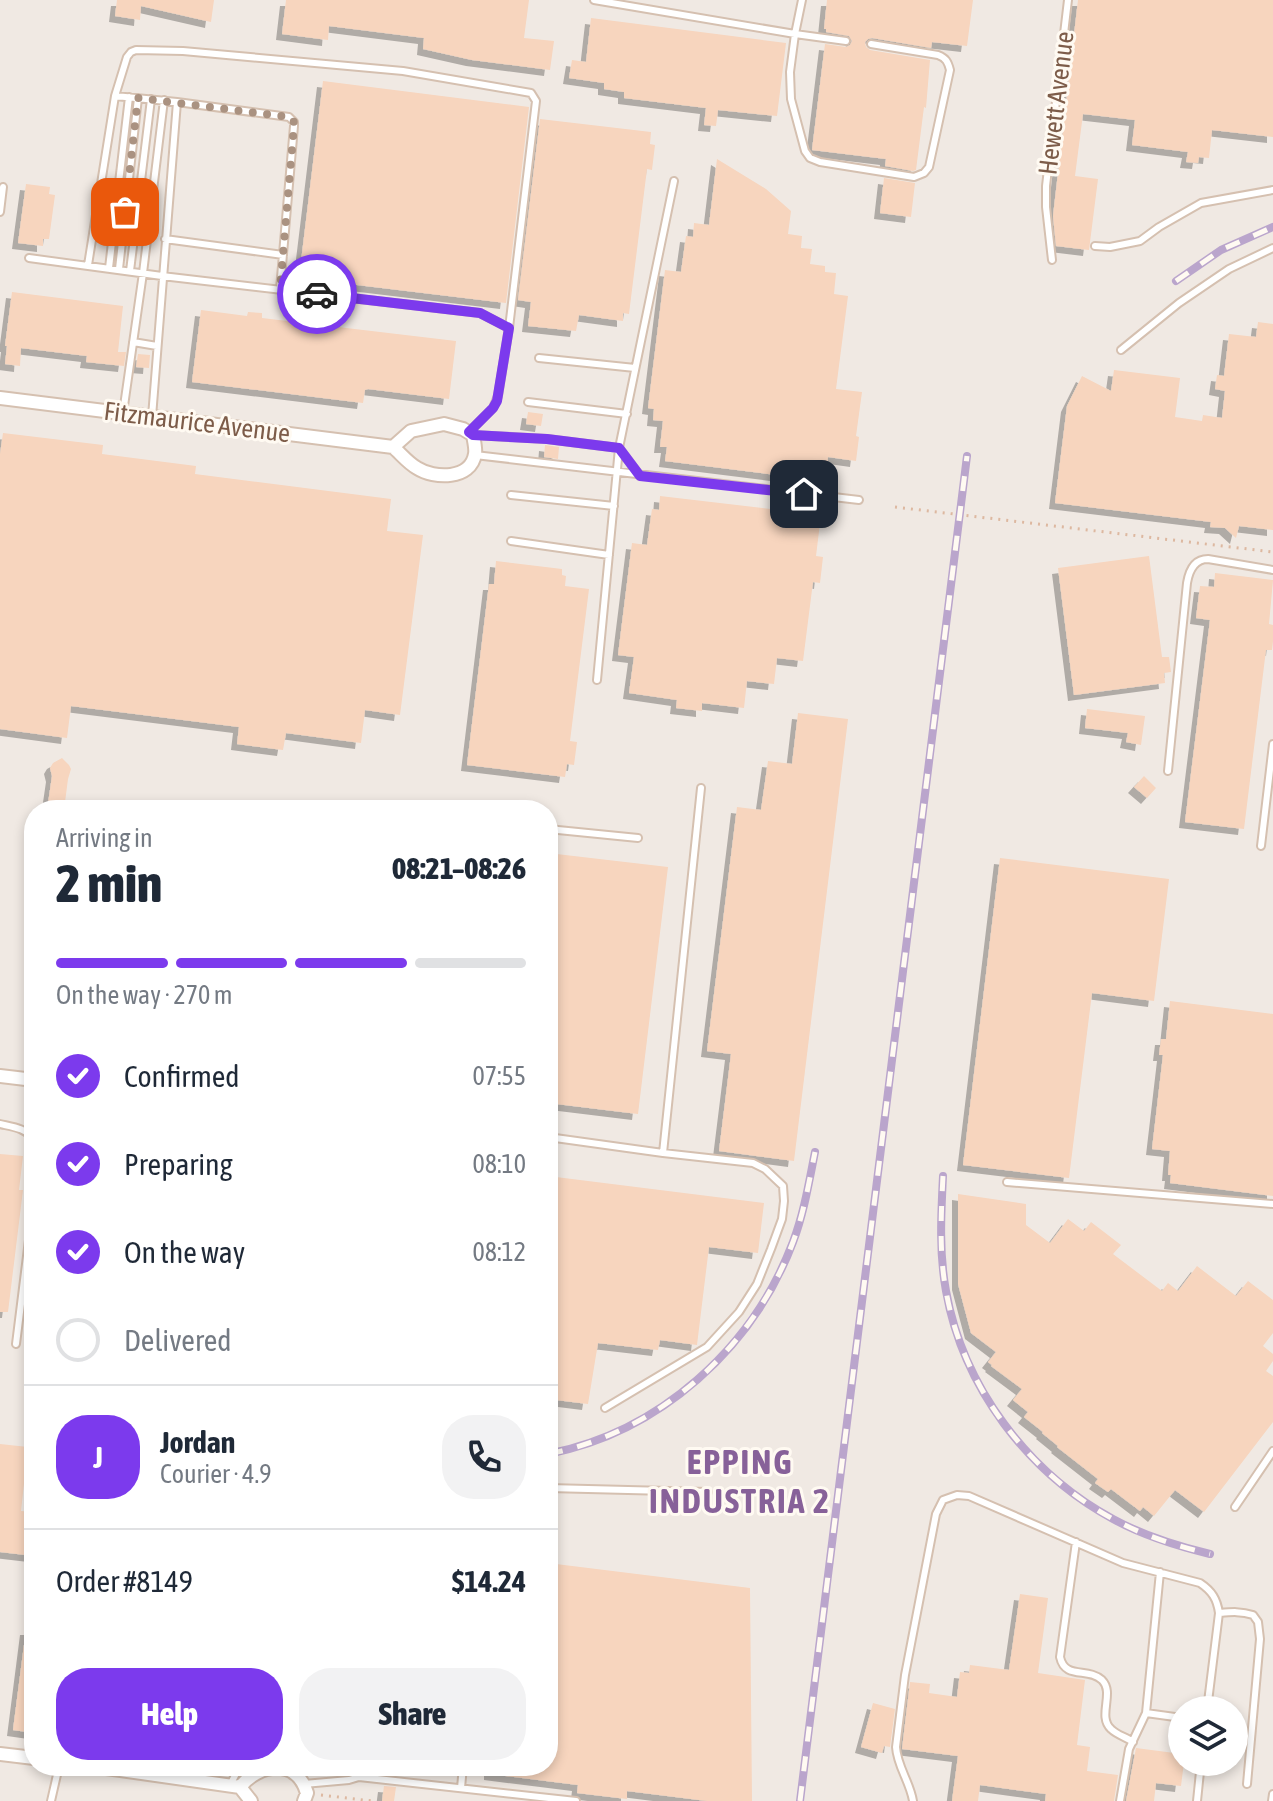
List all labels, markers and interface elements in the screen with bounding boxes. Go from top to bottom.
street label: Hewett Avenue [1032,30,1080,176]
pin [91,178,159,246]
icon: bag [103,190,147,234]
courier [277,254,357,334]
icon: car [295,272,339,316]
street label: Fitzmaurice Avenue [102,396,292,448]
pin [770,460,838,528]
icon: home [782,472,826,516]
text: Arriving in [56,823,153,853]
text: 08:21–08:26 [392,851,526,885]
text: 2 min [56,853,162,913]
text: On the way · 270 m [56,980,233,1010]
icon: check [56,1054,100,1098]
text: Confirmed [124,1059,239,1093]
text: 07:55 [472,1061,526,1091]
icon: check [56,1142,100,1186]
text: Preparing [124,1147,233,1181]
text: 08:10 [472,1149,526,1179]
icon: check [56,1230,100,1274]
text: On the way [124,1235,245,1269]
text: 08:12 [472,1237,526,1267]
text: Delivered [124,1323,232,1357]
button: phone [442,1415,526,1499]
text: Jordan [160,1425,235,1459]
text: J [93,1440,103,1474]
district label: EPPING INDUSTRIA 2 [649,1442,831,1520]
text: Courier · 4.9 [160,1459,271,1489]
text: Order #8149 [56,1564,193,1598]
text: $14.24 [452,1564,526,1598]
button: Help [56,1668,283,1760]
button: Share [299,1668,526,1760]
map controls [1168,1696,1248,1776]
button: layers [1168,1696,1248,1776]

